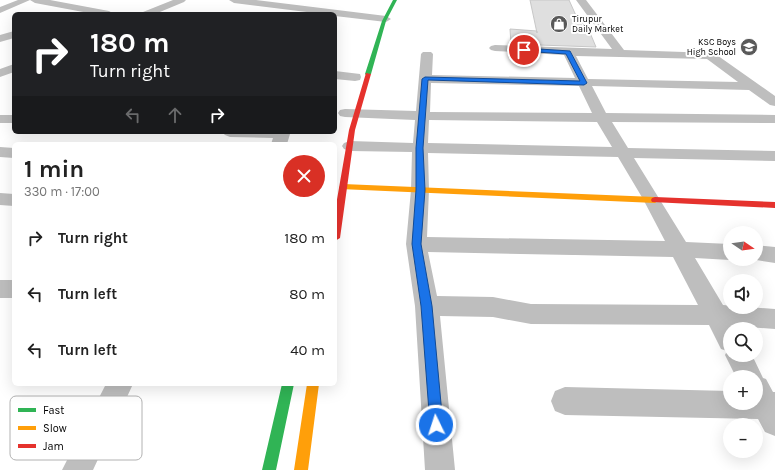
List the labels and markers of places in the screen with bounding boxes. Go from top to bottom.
shop icon: Tirupur Daily Market [549,14,569,34]
place label: Tirupur Daily Market [572,14,624,34]
pin [507,33,541,67]
place label: KSC Boys High School [687,37,736,57]
school or university icon: KSC Boys High School [739,37,759,57]

